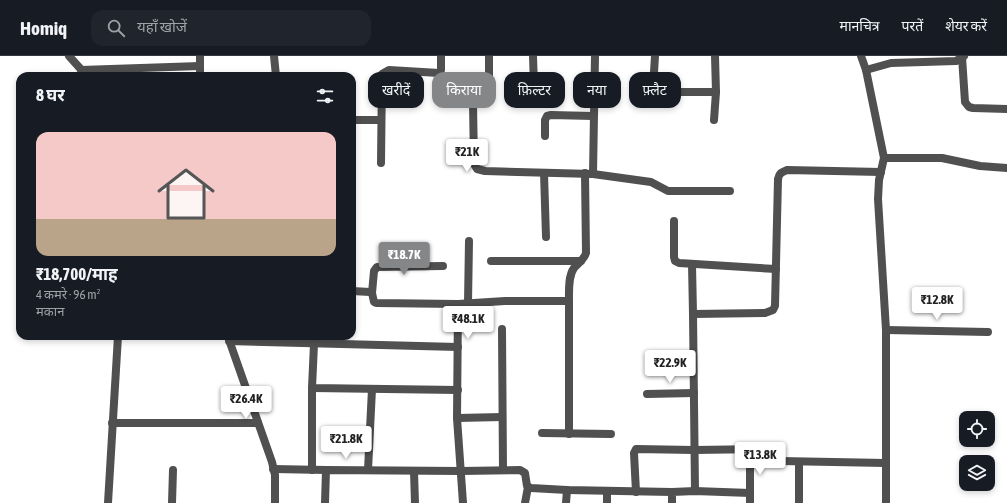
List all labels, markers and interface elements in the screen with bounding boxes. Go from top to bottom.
search box [91,10,371,46]
text: Homiq [20,17,67,39]
icon: search [105,17,127,39]
text: यहाँ खोजें [137,18,187,35]
text: मानचित्र [840,18,880,34]
text: परतें [902,18,923,34]
text: शेयर करें [945,18,987,34]
chip: खरीदें [368,72,424,108]
chip: किराया [432,72,496,108]
chip: फ़िल्टर [504,72,565,108]
chip: नया [573,72,621,108]
chip: फ़्लैट [629,72,681,108]
text: 8 घर [36,85,65,105]
icon: filters [314,85,336,107]
pin: ₹21K [443,139,491,173]
text: ₹21K [455,144,479,159]
icon: home [150,158,222,230]
pin: ₹18.7K [371,242,437,276]
text: ₹18.7K [388,247,420,262]
text: ₹18,700/माह [36,264,118,284]
text: 4 कमरे · 96 m² [36,287,100,302]
pin: ₹12.8K [904,287,970,321]
text: ₹12.8K [921,292,953,307]
text: मकान [36,304,64,319]
pin: ₹48.1K [435,306,501,340]
text: ₹48.1K [452,311,484,326]
pin: ₹22.9K [637,350,703,384]
text: ₹22.9K [654,355,686,370]
pin: ₹26.4K [213,386,279,420]
text: ₹26.4K [230,391,262,406]
map controls [959,411,995,491]
button: locate [959,411,995,447]
pin: ₹21.8K [313,426,379,460]
text: ₹21.8K [330,431,362,446]
pin: ₹13.8K [727,442,793,476]
text: ₹13.8K [744,447,776,462]
button: layers [959,455,995,491]

